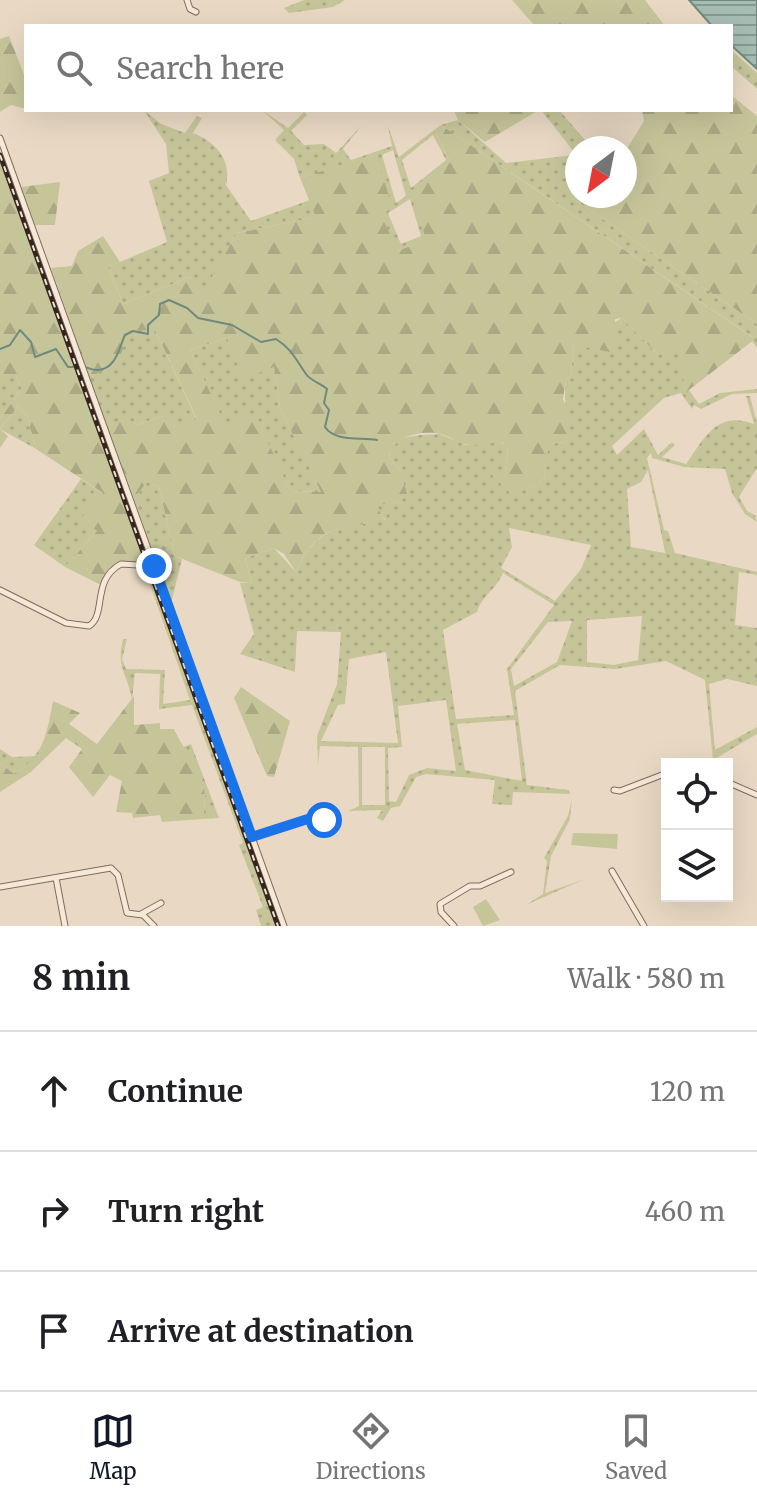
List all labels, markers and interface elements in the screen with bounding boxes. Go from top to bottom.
search box [24,24,733,112]
icon: search [52,46,96,90]
text: Search here [116,49,284,87]
north arrow [565,136,637,208]
route end [136,548,172,584]
map controls [661,758,733,902]
button: locate [661,758,733,830]
route start [306,802,342,838]
button: layers [661,830,733,902]
text: 8 min [32,957,130,999]
text: Walk · 580 m [567,962,725,995]
icon: ahead [32,1069,76,1113]
text: Continue [108,1072,243,1110]
text: 120 m [650,1075,725,1108]
icon: right [32,1189,76,1233]
text: Turn right [108,1192,264,1230]
text: 460 m [645,1195,725,1228]
icon: arrive [32,1309,76,1353]
text: Arrive at destination [108,1312,414,1350]
tab: Map [90,1409,137,1485]
tab: Directions [316,1409,426,1485]
tab: Saved [605,1409,667,1485]

